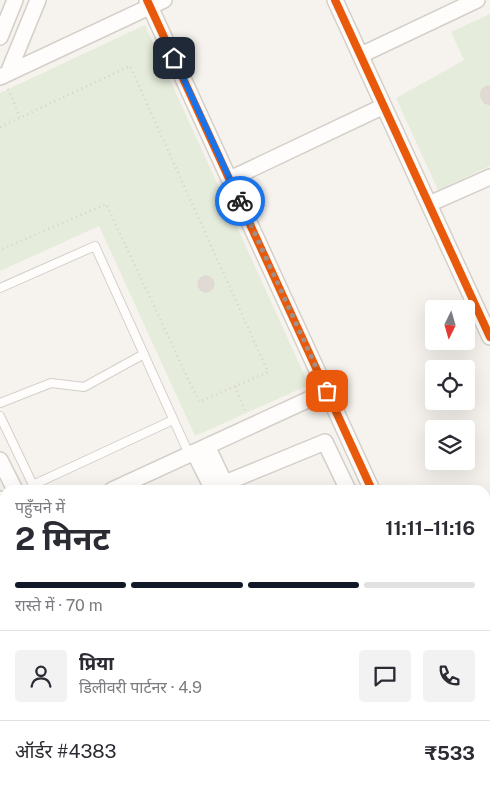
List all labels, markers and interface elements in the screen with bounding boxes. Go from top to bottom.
pin [153,37,195,79]
icon: home [160,44,188,72]
courier [215,176,265,226]
icon: bike [226,187,254,215]
north arrow [425,300,475,350]
map controls [425,300,475,470]
button: locate [425,360,475,410]
pin [306,370,348,412]
icon: bag [313,377,341,405]
button: layers [425,420,475,470]
text: पहुँचने में [15,498,65,517]
text: 11:11–11:16 [385,517,475,539]
text: 2 मिनट [15,520,110,557]
text: रास्ते में · 70 m [15,596,103,615]
button: person [15,650,67,702]
button: chat [359,650,411,702]
button: phone [423,650,475,702]
text: प्रिया [79,652,114,674]
text: डिलीवरी पार्टनर · 4.9 [79,678,202,697]
text: ऑर्डर #4383 [15,740,116,762]
text: ₹533 [425,742,475,764]

